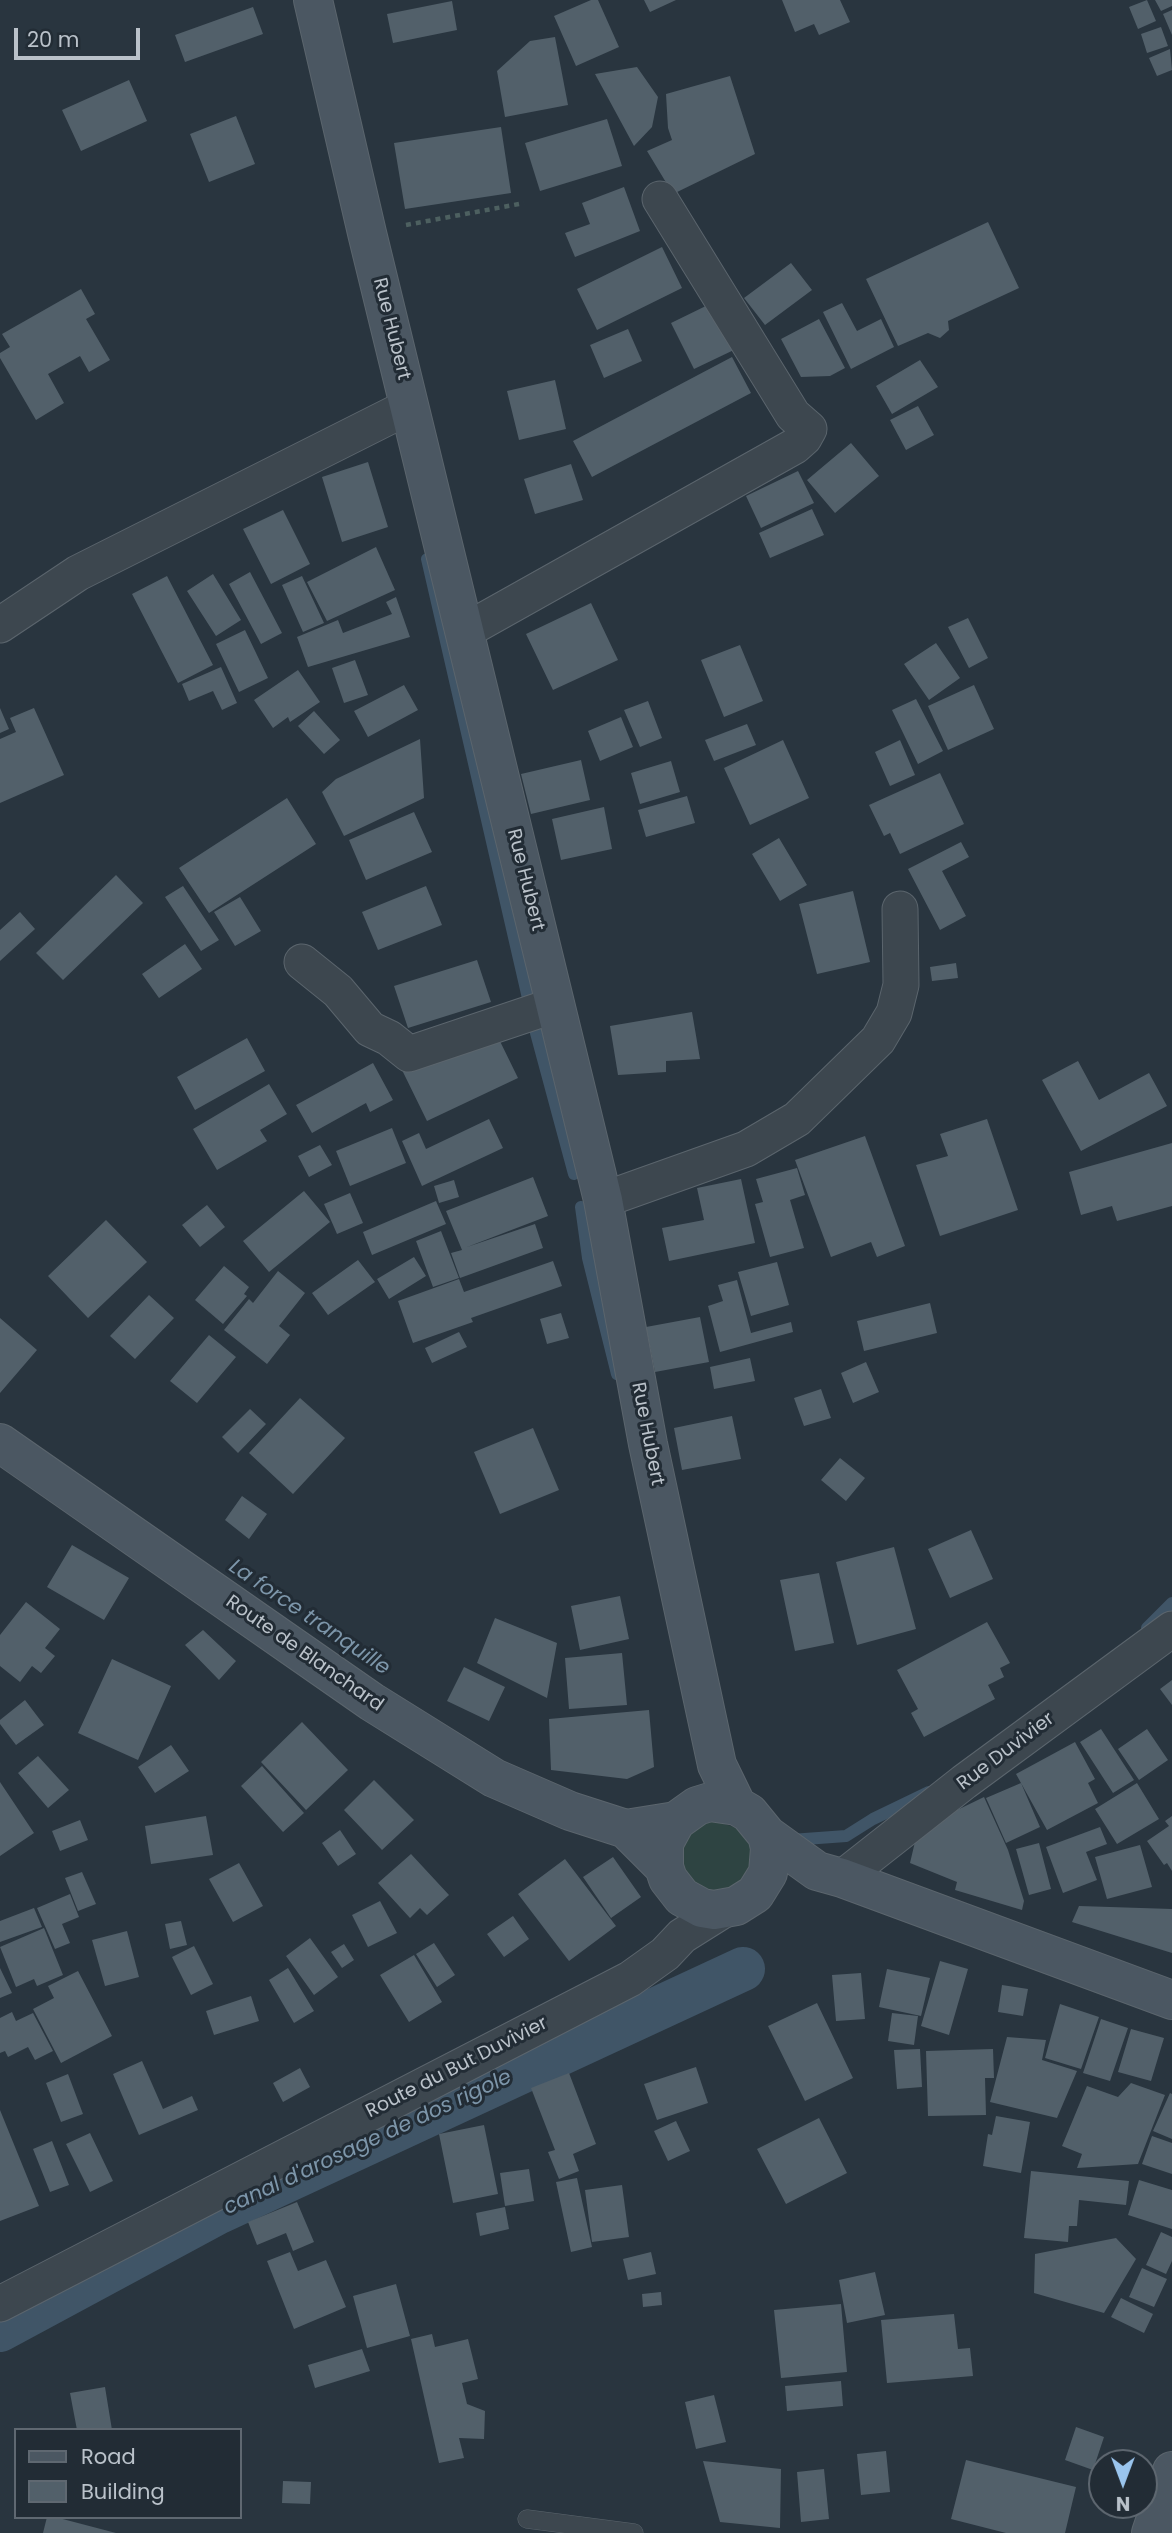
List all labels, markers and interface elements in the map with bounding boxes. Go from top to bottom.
scale bar [18,14,144,58]
text: 20 m [27,25,80,54]
street label: Rue Hubert [367,276,415,382]
street label: Rue Hubert [501,827,549,933]
street label: Rue Hubert [626,1381,668,1487]
water label: La force tranquille [224,1555,394,1681]
street label: Route de Blanchard [221,1591,387,1717]
street label: Rue Duvivier [953,1708,1059,1796]
street label: Route du But Duvivier [362,2012,552,2124]
water label: canal d'arosage de dos rigole [220,2065,516,2221]
legend [14,2428,242,2519]
text: Road [81,2442,136,2471]
north arrow [1088,2449,1158,2519]
text: Building [81,2477,165,2506]
text: N [1116,2490,1130,2517]

